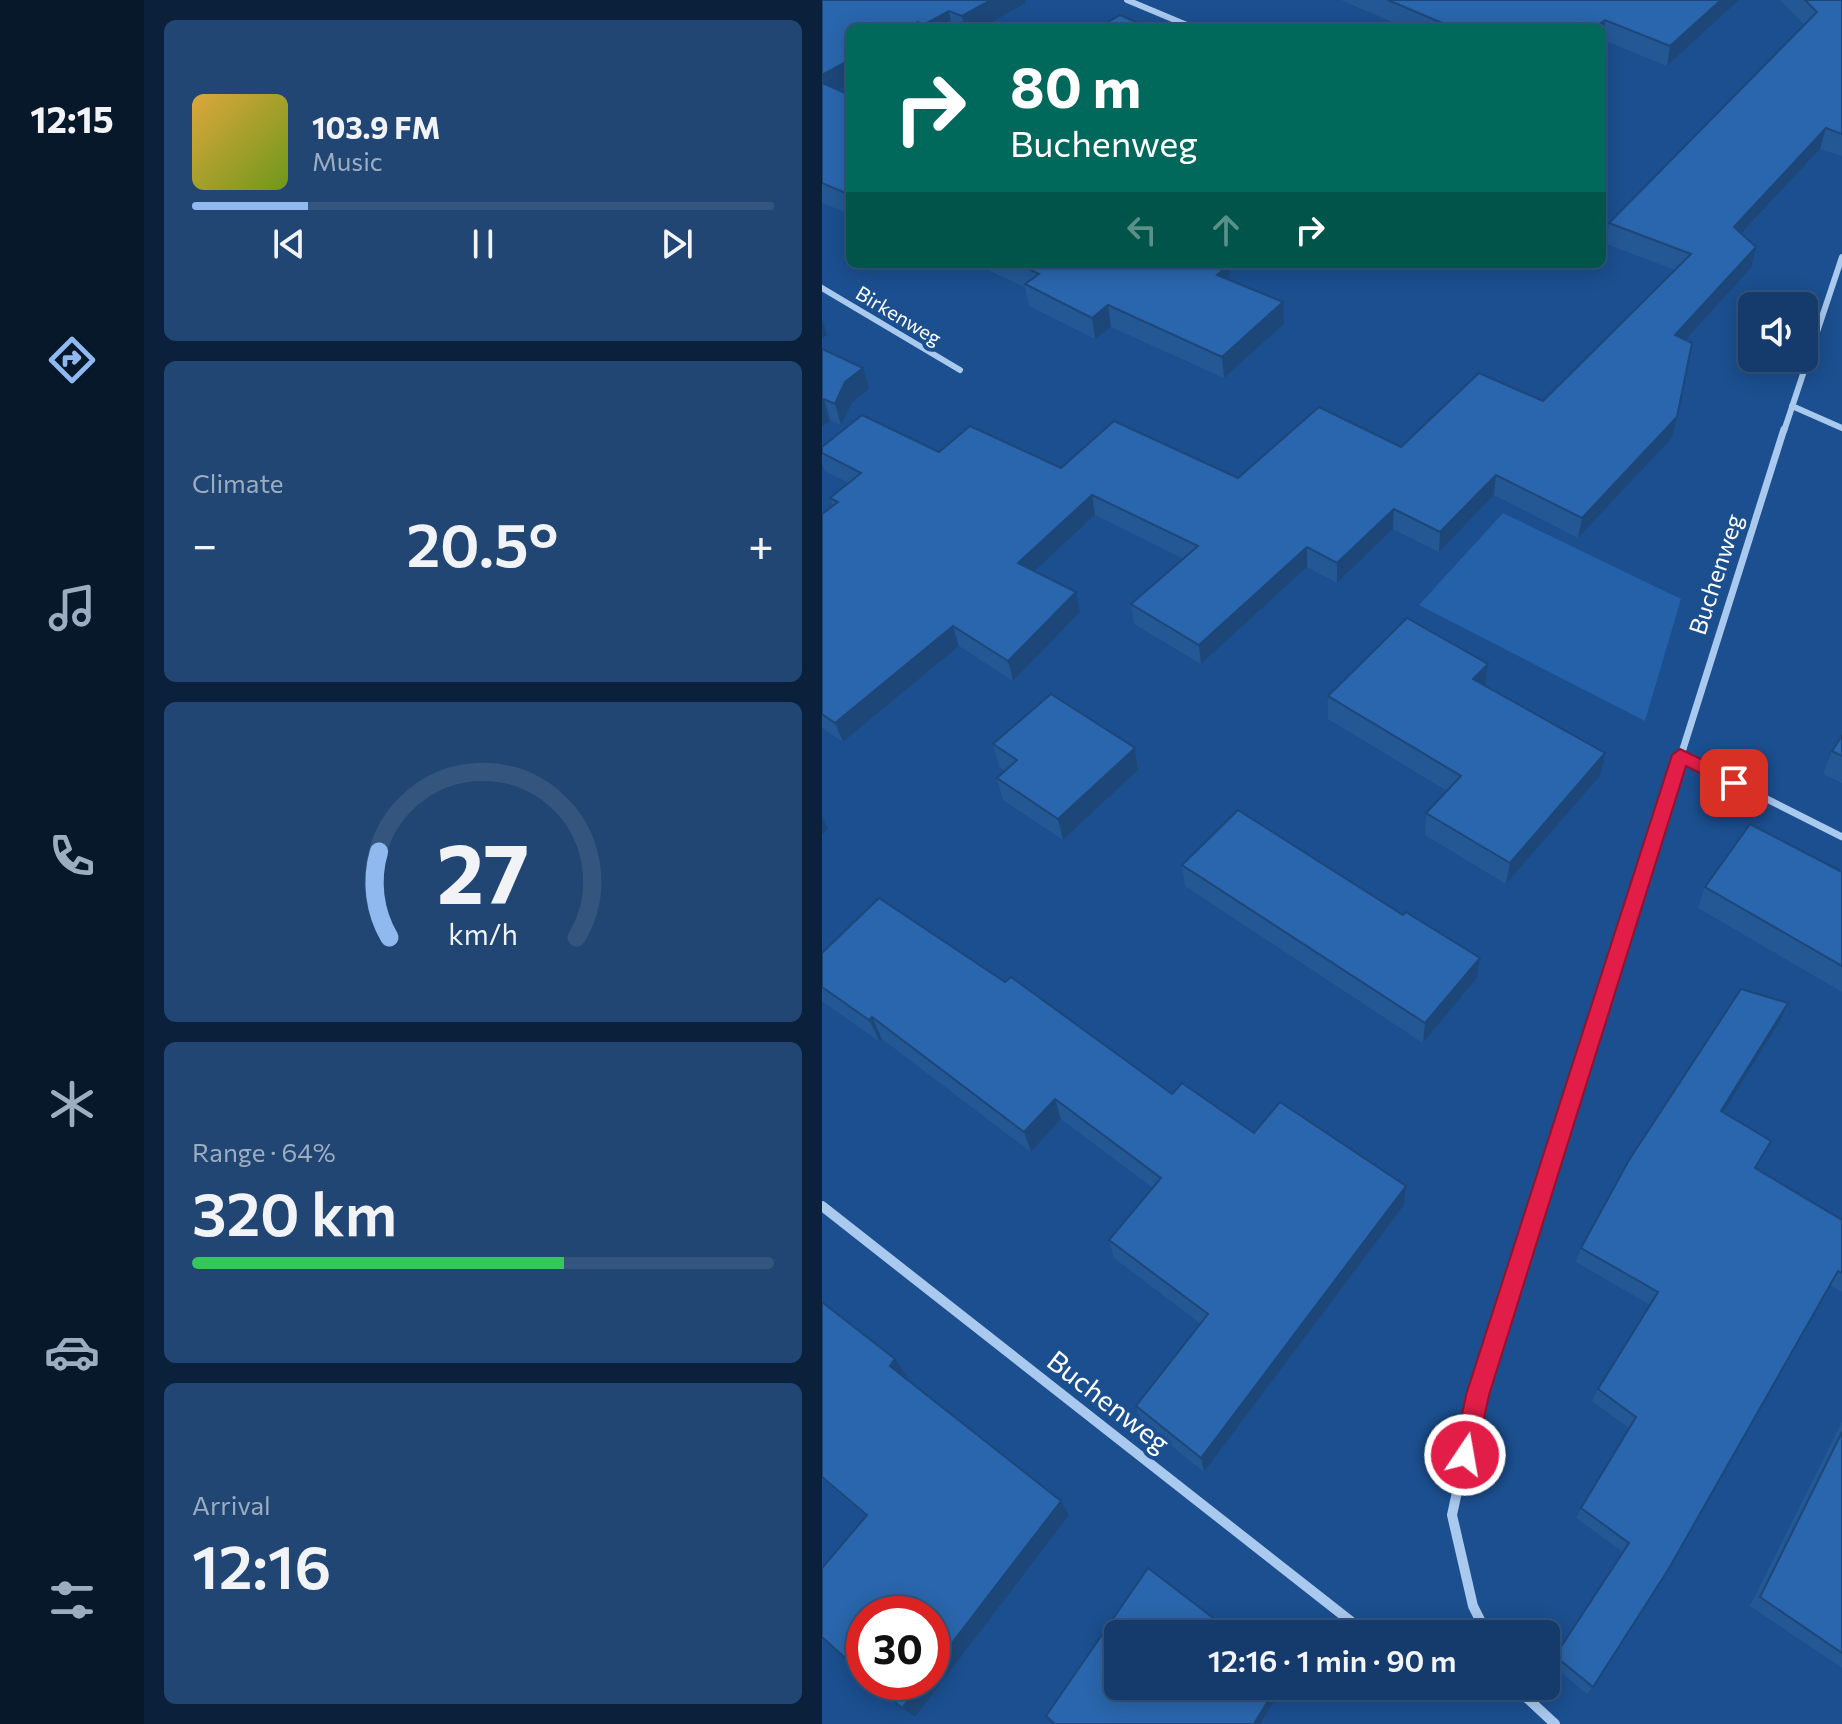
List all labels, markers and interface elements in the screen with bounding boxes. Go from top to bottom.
text: 80 m [1010,51,1141,120]
icon: right [878,56,982,160]
text: 12:15 [30,96,114,140]
text: 103.9 FM [312,108,440,145]
text: Buchenweg [1010,120,1198,164]
text: Music [312,145,383,176]
icon: left [1120,208,1164,252]
icon: ahead [1204,208,1248,252]
icon: right [1288,208,1332,252]
icon: previous [267,222,311,266]
icon: pause [461,222,505,266]
icon: next [655,222,699,266]
street label: Birkenweg [852,280,946,350]
map controls [1738,292,1818,372]
button: sound [1738,292,1818,372]
icon: directions [44,332,100,388]
text: Climate [192,467,284,498]
text: 20.5° [407,506,559,579]
street label: Buchenweg [1682,510,1748,638]
text: − [192,516,217,570]
text: + [748,516,774,570]
icon: music [44,580,100,636]
pin [1700,749,1768,817]
icon: arrive [1712,761,1756,805]
text: 27 [437,819,529,921]
icon: phone [44,828,100,884]
text: km/h [448,916,518,951]
icon: climate [44,1076,100,1132]
text: Range · 64% [192,1136,336,1167]
text: 320 km [192,1175,397,1248]
icon: car [44,1324,100,1380]
street label: Buchenweg [1041,1343,1177,1459]
position arrow [1423,1413,1507,1497]
text: Arrival [192,1489,271,1520]
text: 12:16 [192,1528,331,1601]
icon: filters [44,1572,100,1628]
speed limit sign: 30 [846,1596,950,1700]
text: 12:16 · 1 min · 90 m [1208,1641,1456,1678]

